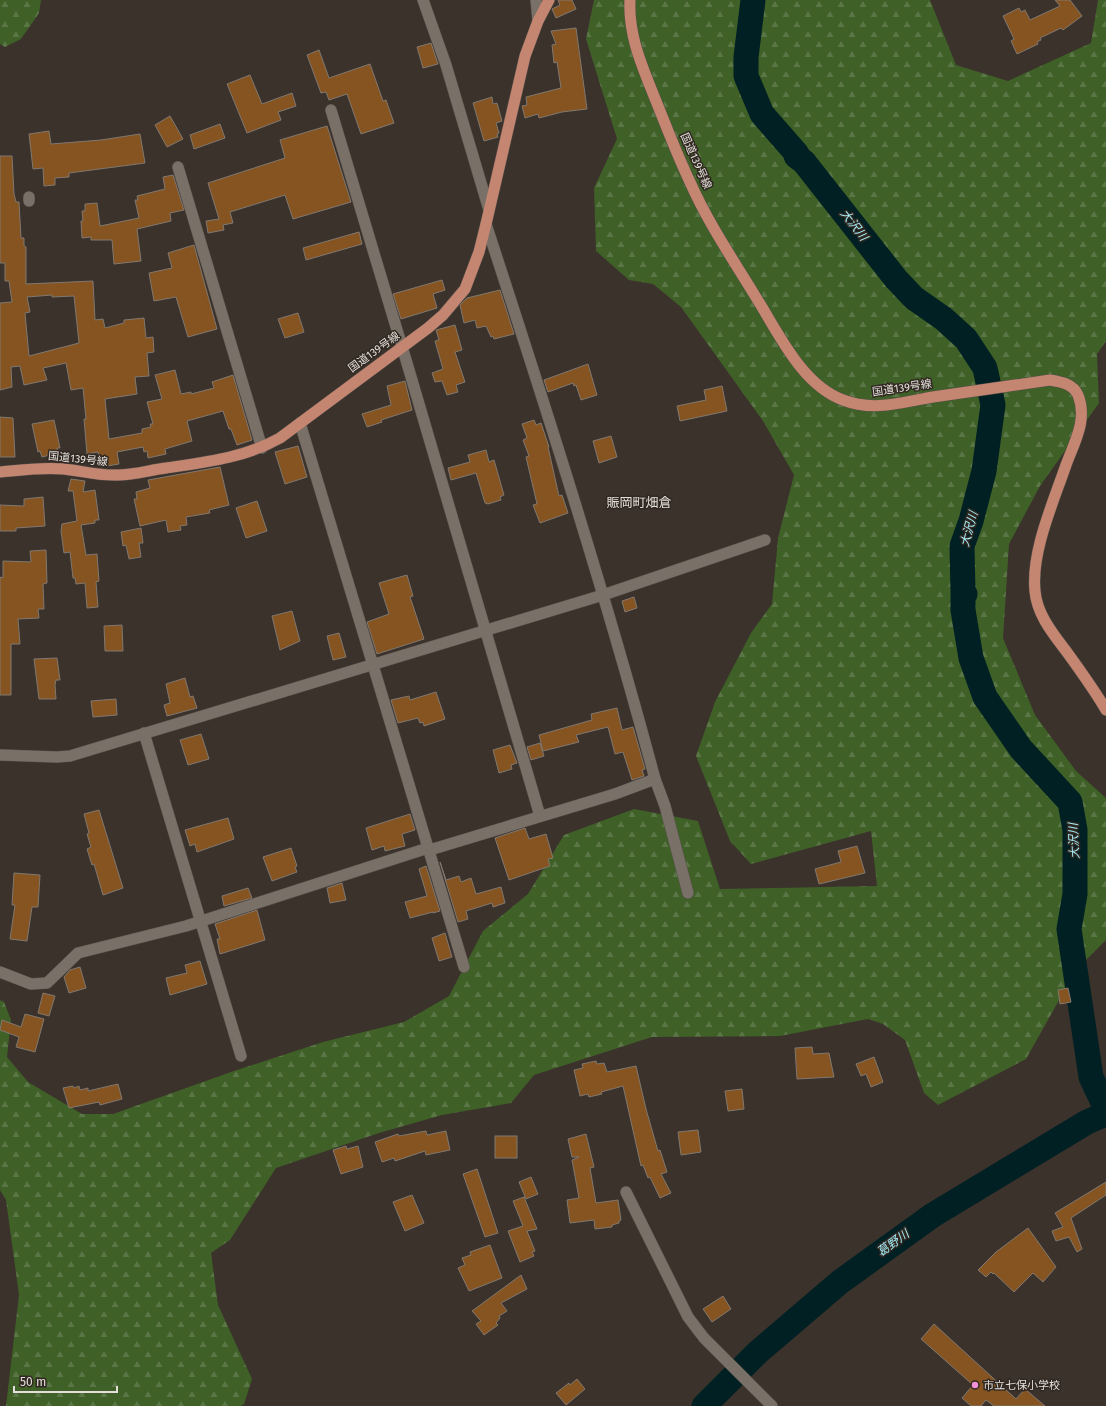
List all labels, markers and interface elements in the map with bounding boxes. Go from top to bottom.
street label: 国道139号線 [678,131,714,191]
water label: 大沢川 [837,207,872,245]
street label: 国道139号線 [346,329,402,375]
street label: 国道139号線 [871,377,933,399]
street label: 国道139号線 [48,449,108,469]
district label: 賑岡町畑倉 [606,495,672,510]
water label: 大沢川 [958,508,981,548]
water label: 大沢川 [1066,821,1082,859]
water label: 葛野川 [874,1226,913,1259]
scale bar [14,1368,117,1394]
text: 50 m [20,1375,46,1389]
place label: 市立七保小学校 [983,1379,1060,1392]
marker: 市立七保小学校 [970,1380,980,1390]

